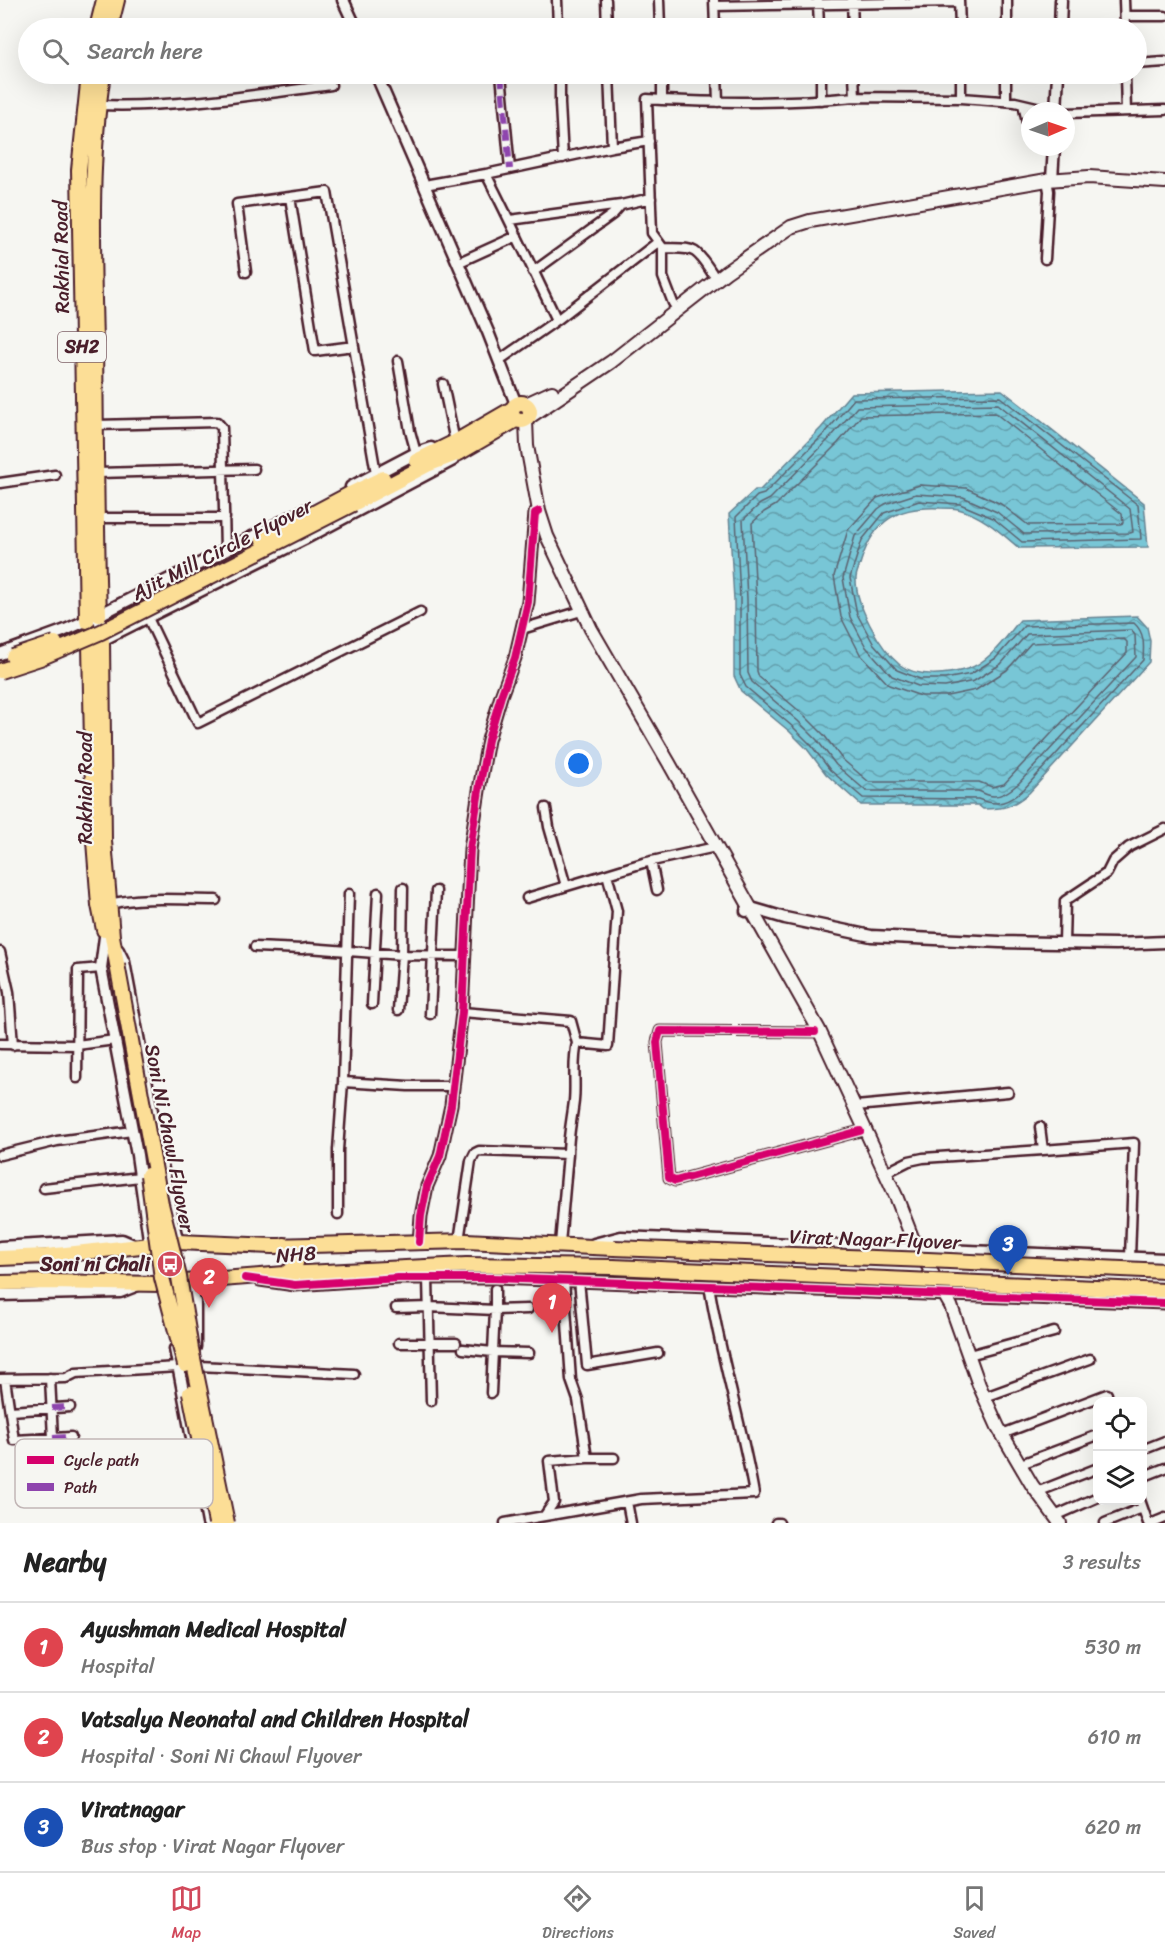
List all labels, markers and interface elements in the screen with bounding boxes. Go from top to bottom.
search box [18,18,1147,84]
text: Search here [87,32,203,71]
icon: search [39,35,72,68]
north arrow [1021,102,1075,156]
street label: Rakhial Road [43,199,80,314]
road number: SH2 [58,332,106,362]
street label: Ajit Mill Circle Flyover [125,488,320,611]
street label: Rakhial Road [68,730,103,844]
your location [564,749,593,778]
street label: Soni Ni Chawl Flyover [134,1041,205,1237]
street label: Virat Nagar Flyover [789,1219,963,1260]
pin: 3 [988,1226,1028,1275]
street label: NH8 [275,1236,317,1273]
place label: Soni ni Chali [39,1247,151,1282]
bus stop icon: Soni ni Chali [155,1249,185,1279]
pin: 2 [190,1258,228,1308]
pin: 1 [532,1284,572,1333]
map controls [1093,1397,1147,1505]
button: locate [1093,1397,1147,1451]
legend [15,1439,213,1508]
text: Cycle path [64,1446,139,1475]
button: layers [1093,1451,1147,1505]
text: Path [64,1473,97,1502]
text: Nearby [24,1539,106,1585]
text: 3 results [1063,1545,1141,1580]
text: Ayushman Medical Hospital [81,1610,346,1649]
text: 1 [39,1630,48,1665]
text: 530 m [1085,1630,1141,1665]
text: Hospital [81,1649,154,1684]
text: Vatsalya Neonatal and Children Hospital [81,1700,469,1739]
text: 2 [38,1720,49,1755]
text: 610 m [1088,1720,1141,1755]
text: Hospital · Soni Ni Chawl Flyover [81,1739,361,1774]
text: Viratnagar [81,1790,184,1829]
text: 3 [38,1810,49,1845]
text: 620 m [1085,1810,1141,1845]
text: Bus stop · Virat Nagar Flyover [81,1829,344,1864]
tab: Map [170,1882,203,1947]
tab: Directions [542,1882,614,1947]
tab: Saved [953,1882,995,1947]

